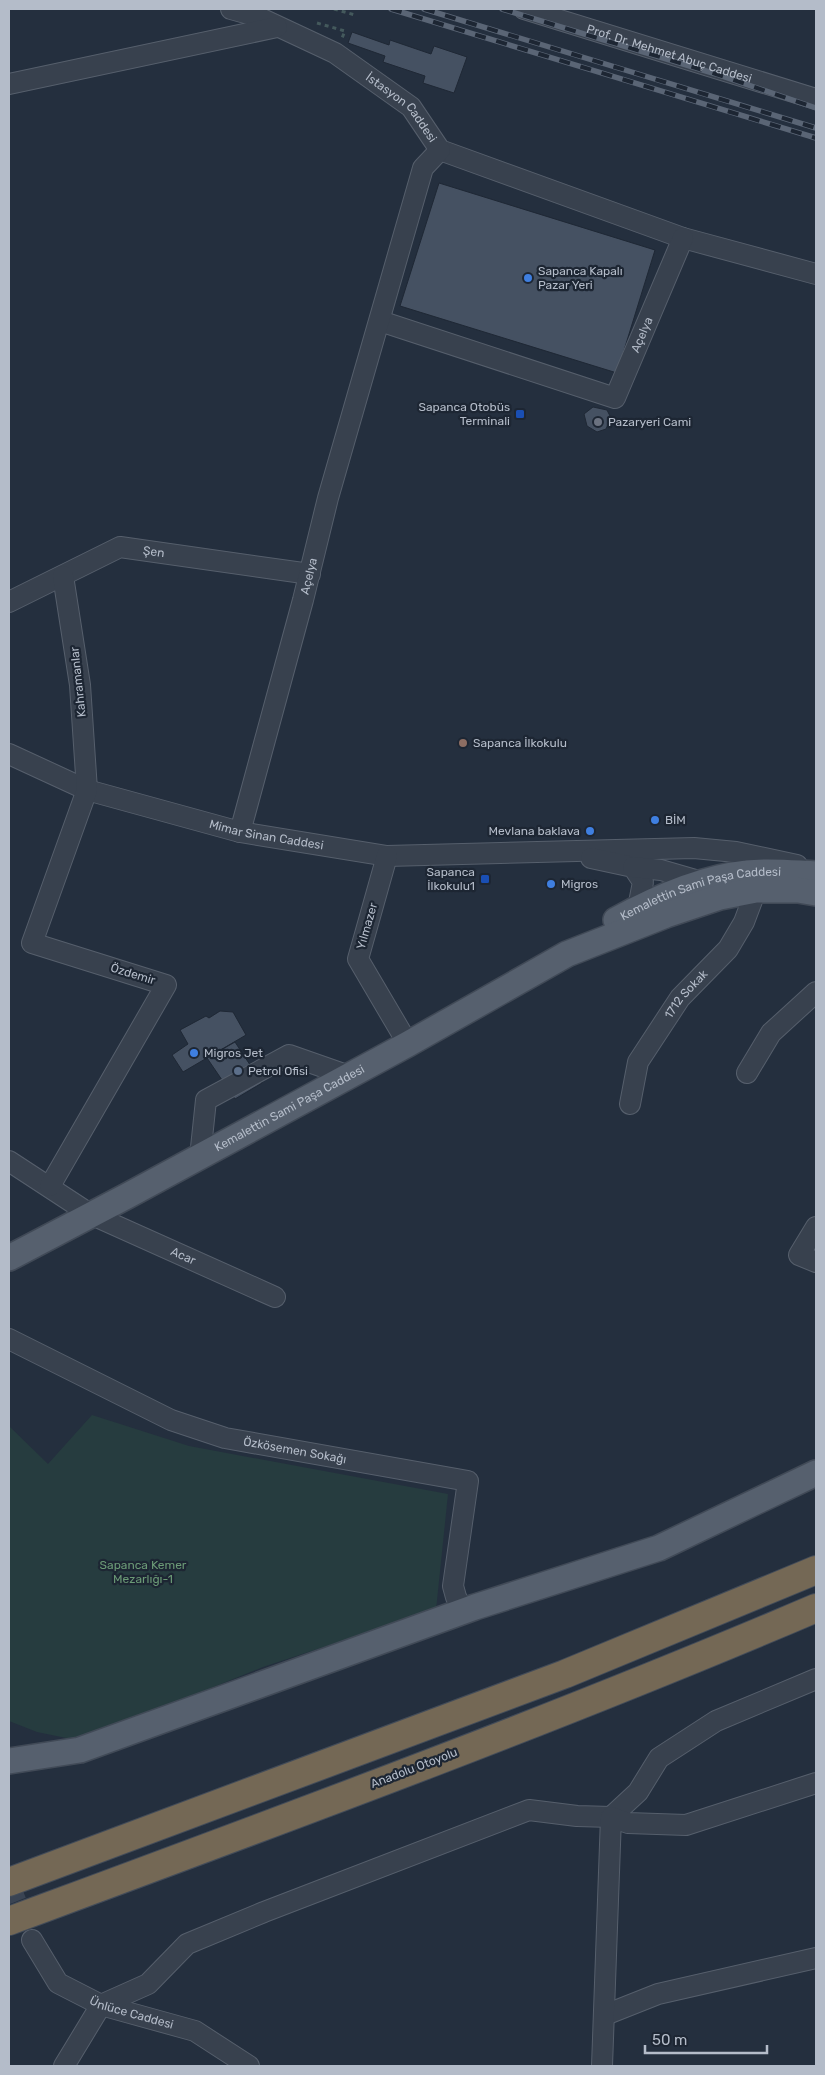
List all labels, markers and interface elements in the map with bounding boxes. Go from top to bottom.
street label: Prof. Dr. Mehmet Abuç Caddesi [585,22,754,86]
street label: İstasyon Caddesi [363,70,440,145]
place label: Sapanca Kapalı Pazar Yeri [538,264,623,292]
marker: Sapanca Kapalı Pazar Yeri [522,272,534,284]
street label: Açelya [628,315,656,355]
place label: Sapanca Otobüs Terminali [418,400,510,428]
marker: Sapanca Otobüs Terminali [514,408,526,420]
place label: Pazaryeri Cami [608,415,691,429]
marker: Pazaryeri Cami [592,416,604,428]
street label: Şen [142,543,165,560]
street label: Açelya [298,556,320,596]
street label: Kahramanlar [67,646,89,718]
place label: Sapanca İlkokulu [473,736,567,750]
marker: Sapanca İlkokulu [457,737,469,749]
place label: BİM [665,813,686,827]
marker: BİM [649,814,661,826]
street label: Mimar Sinan Caddesi [208,817,325,853]
place label: Mevlana baklava [489,824,580,838]
marker: Mevlana baklava [584,825,596,837]
place label: Sapanca İlkokulu1 [427,865,475,893]
street label: Kemalettin Sami Paşa Caddesi [618,865,781,923]
marker: Sapanca İlkokulu1 [479,873,491,885]
place label: Migros [561,877,598,891]
marker: Migros [545,878,557,890]
street label: Yılmazer [354,901,380,951]
street label: Özdemir [109,961,158,988]
street label: 1712 Sokak [661,966,711,1021]
place label: Migros Jet [204,1046,263,1060]
marker: Migros Jet [188,1047,200,1059]
street label: Kemalettin Sami Paşa Caddesi [212,1062,367,1154]
place label: Petrol Ofisi [248,1064,308,1078]
marker: Petrol Ofisi [232,1065,244,1077]
street label: Acar [169,1244,198,1268]
street label: Özkösemen Sokağı [242,1434,348,1466]
park label: Sapanca Kemer Mezarlığı-1 [100,1558,187,1586]
street label: Anadolu Otoyolu [369,1745,459,1791]
street label: Ünlüce Caddesi [87,1993,175,2032]
scale bar [645,2022,768,2054]
text: 50 m [652,2031,687,2049]

